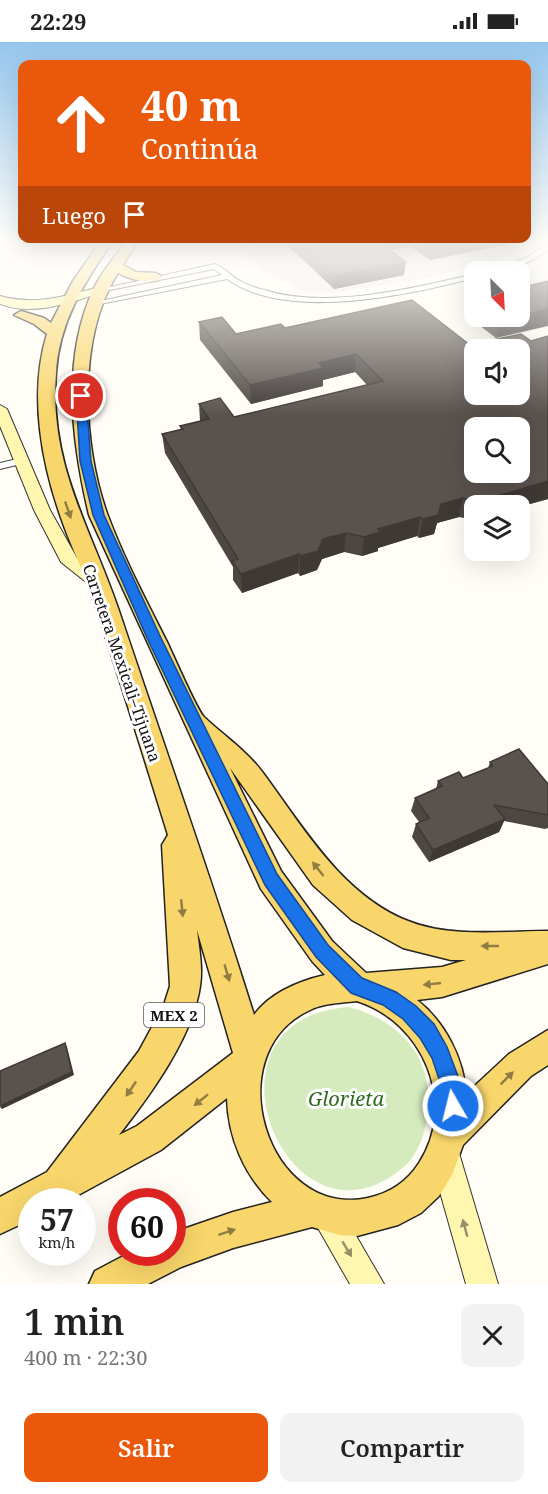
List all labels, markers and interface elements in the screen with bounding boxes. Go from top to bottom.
text: 22:29 [30,6,86,36]
text: 40 m [141,76,241,133]
icon: ahead [42,84,120,162]
text: Continúa [141,130,258,167]
icon: arrive [118,198,151,231]
text: Luego [42,200,106,230]
north arrow [464,261,530,327]
map controls [464,261,530,561]
button: sound [464,339,530,405]
pin [55,370,106,421]
icon: arrive [64,379,97,412]
button: search [464,417,530,483]
button: layers [464,495,530,561]
one-way arrow [63,501,73,519]
street label: Carretera Mexicali–Tijuana [78,561,166,765]
one-way arrow [313,862,325,877]
one-way arrow [177,899,186,918]
one-way arrow [480,941,499,950]
one-way arrow [223,965,232,983]
one-way arrow [422,979,441,988]
road number: MEX 2 [144,1003,204,1027]
one-way arrow [499,1072,513,1086]
position arrow [421,1074,485,1138]
one-way arrow [126,1081,137,1097]
park label: Glorieta [308,1085,384,1112]
one-way arrow [194,1093,209,1106]
speed limit sign: 60 [108,1188,186,1266]
text: 57 [40,1199,74,1240]
one-way arrow [459,1219,469,1237]
one-way arrow [218,1227,236,1236]
text: km/h [39,1232,75,1252]
one-way arrow [341,1241,352,1257]
text: 1 min [24,1297,125,1346]
button: close [461,1304,524,1367]
text: 400 m · 22:30 [24,1344,147,1371]
button: Salir [24,1413,268,1482]
button: Compartir [280,1413,524,1482]

